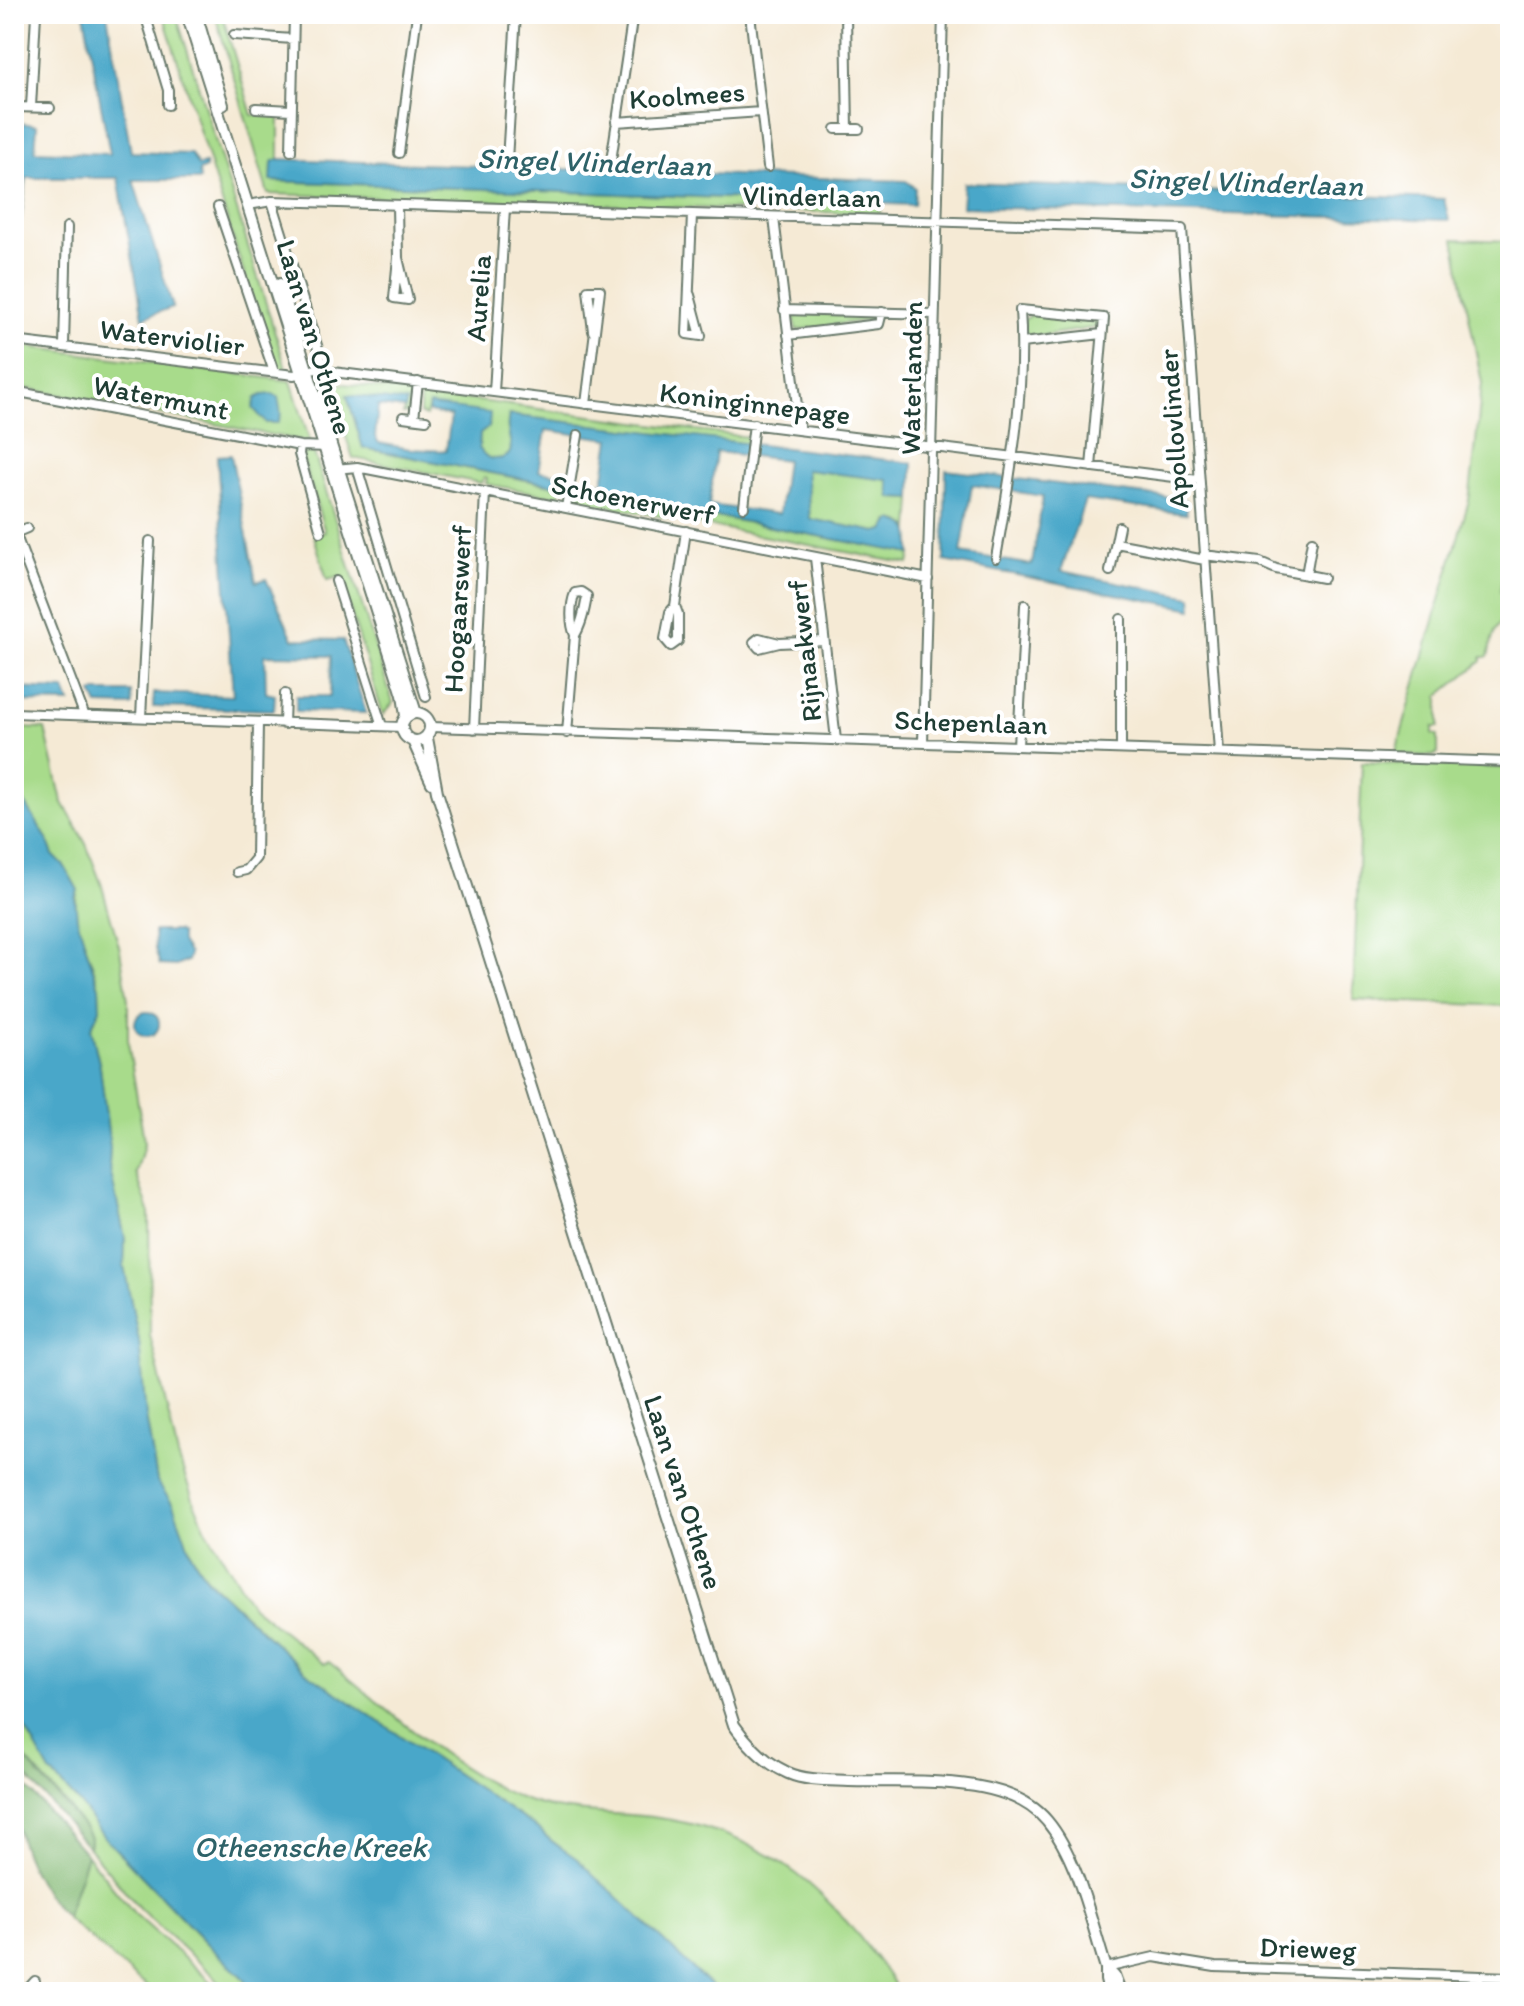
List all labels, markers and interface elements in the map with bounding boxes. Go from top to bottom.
street label: Koolmees [628,74,746,116]
water label: Singel Vlinderlaan [476,139,713,184]
water label: Singel Vlinderlaan [1128,159,1365,204]
street label: Vlinderlaan [742,178,882,214]
street label: Laan van Othene [269,235,361,439]
street label: Aurelia [458,253,498,343]
street label: Waterlanden [893,300,929,455]
street label: Waterviolier [98,311,247,363]
street label: Apollovlinder [1150,347,1196,510]
street label: Watermunt [90,367,232,427]
street label: Koninginnepage [658,374,852,432]
street label: Schoenerwerf [549,467,718,532]
street label: Hoogaarswerf [436,524,478,694]
street label: Rijnaakwerf [780,578,828,724]
street label: Schepenlaan [894,702,1048,742]
street label: Laan van Othene [637,1391,731,1593]
water label: Otheensche Kreek [194,1828,428,1865]
street label: Drieweg [1259,1929,1358,1967]

